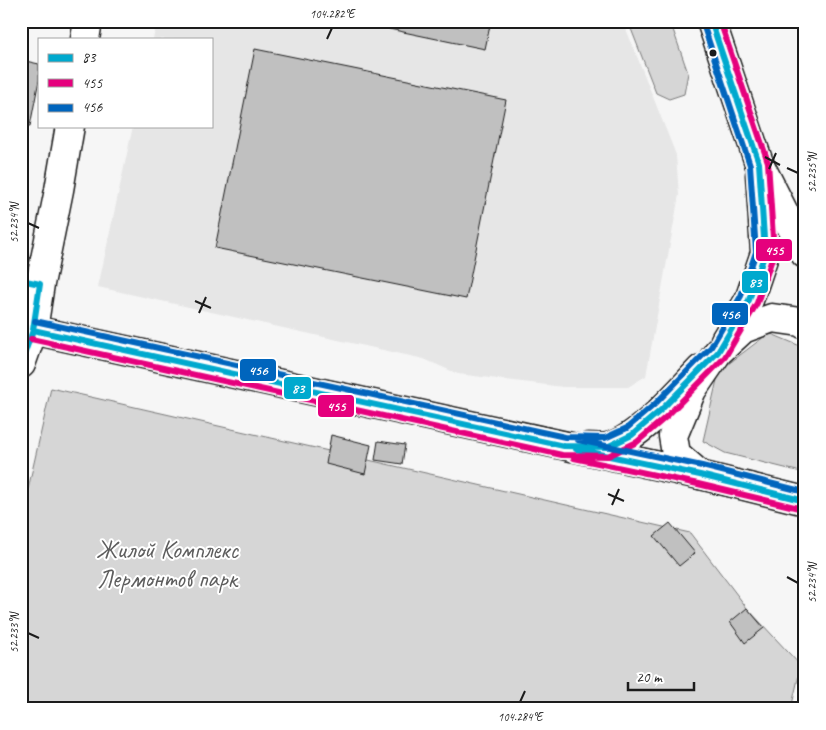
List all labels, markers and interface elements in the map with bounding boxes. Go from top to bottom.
text: 104.282°E [310,6,356,22]
legend [38,38,212,128]
text: 83 [82,48,97,67]
unlabelled marker [708,48,718,58]
text: 455 [82,74,104,93]
text: 456 [82,98,104,117]
text: 52.235°N [804,151,820,193]
text: 52.234°N [6,201,22,243]
line badge: 455 [755,238,793,262]
text: 455 [765,242,785,259]
line badge: 83 [741,270,769,294]
text: 83 [749,274,763,291]
line badge: 456 [711,302,749,326]
text: 456 [721,306,741,323]
line badge: 456 [239,358,277,382]
text: 456 [249,362,269,379]
line badge: 83 [283,376,312,400]
text: 83 [292,380,306,397]
line badge: 455 [317,394,355,418]
text: 455 [327,398,347,415]
park label: Жилой Комплекс Лермонтов парк [96,534,239,595]
text: 52.234°N [804,561,820,603]
text: 52.233°N [6,611,22,653]
scale bar [628,660,695,692]
text: 20 m [636,668,663,687]
text: 104.284°E [498,709,544,725]

